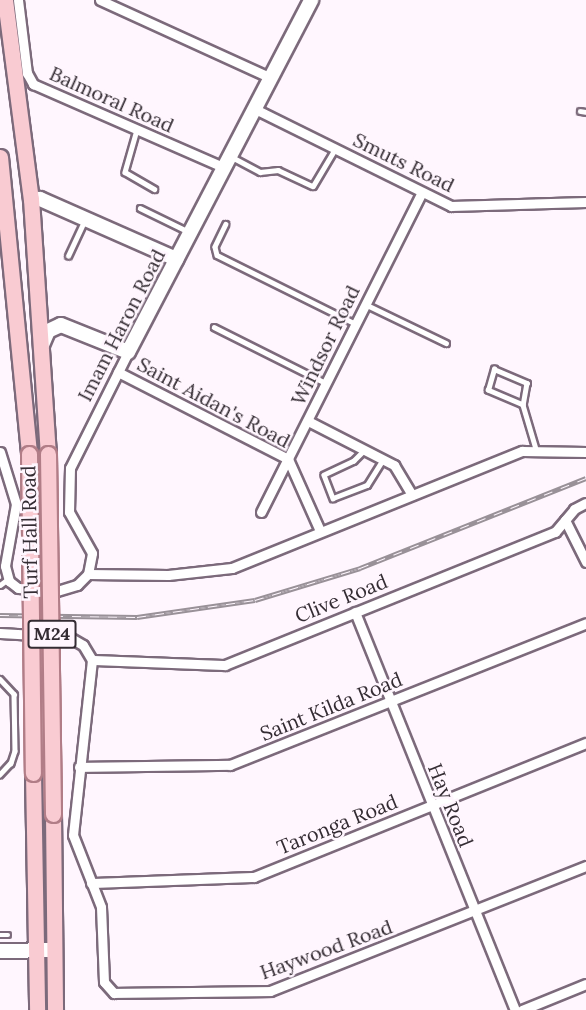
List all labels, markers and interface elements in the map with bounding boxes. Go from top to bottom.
street label: Balmoral Road [46,61,178,137]
street label: Smuts Road [349,127,459,197]
street label: Imam Haron Road [72,245,170,405]
street label: Windsor Road [286,281,364,409]
street label: Saint Aidan's Road [133,352,295,452]
street label: Turf Hall Road [16,465,42,599]
street label: Clive Road [291,569,391,627]
road number: M24 [26,619,78,649]
street label: Saint Kilda Road [257,667,405,745]
street label: Hay Road [423,760,479,850]
street label: Taronga Road [273,789,401,859]
street label: Haywood Road [257,914,395,984]

